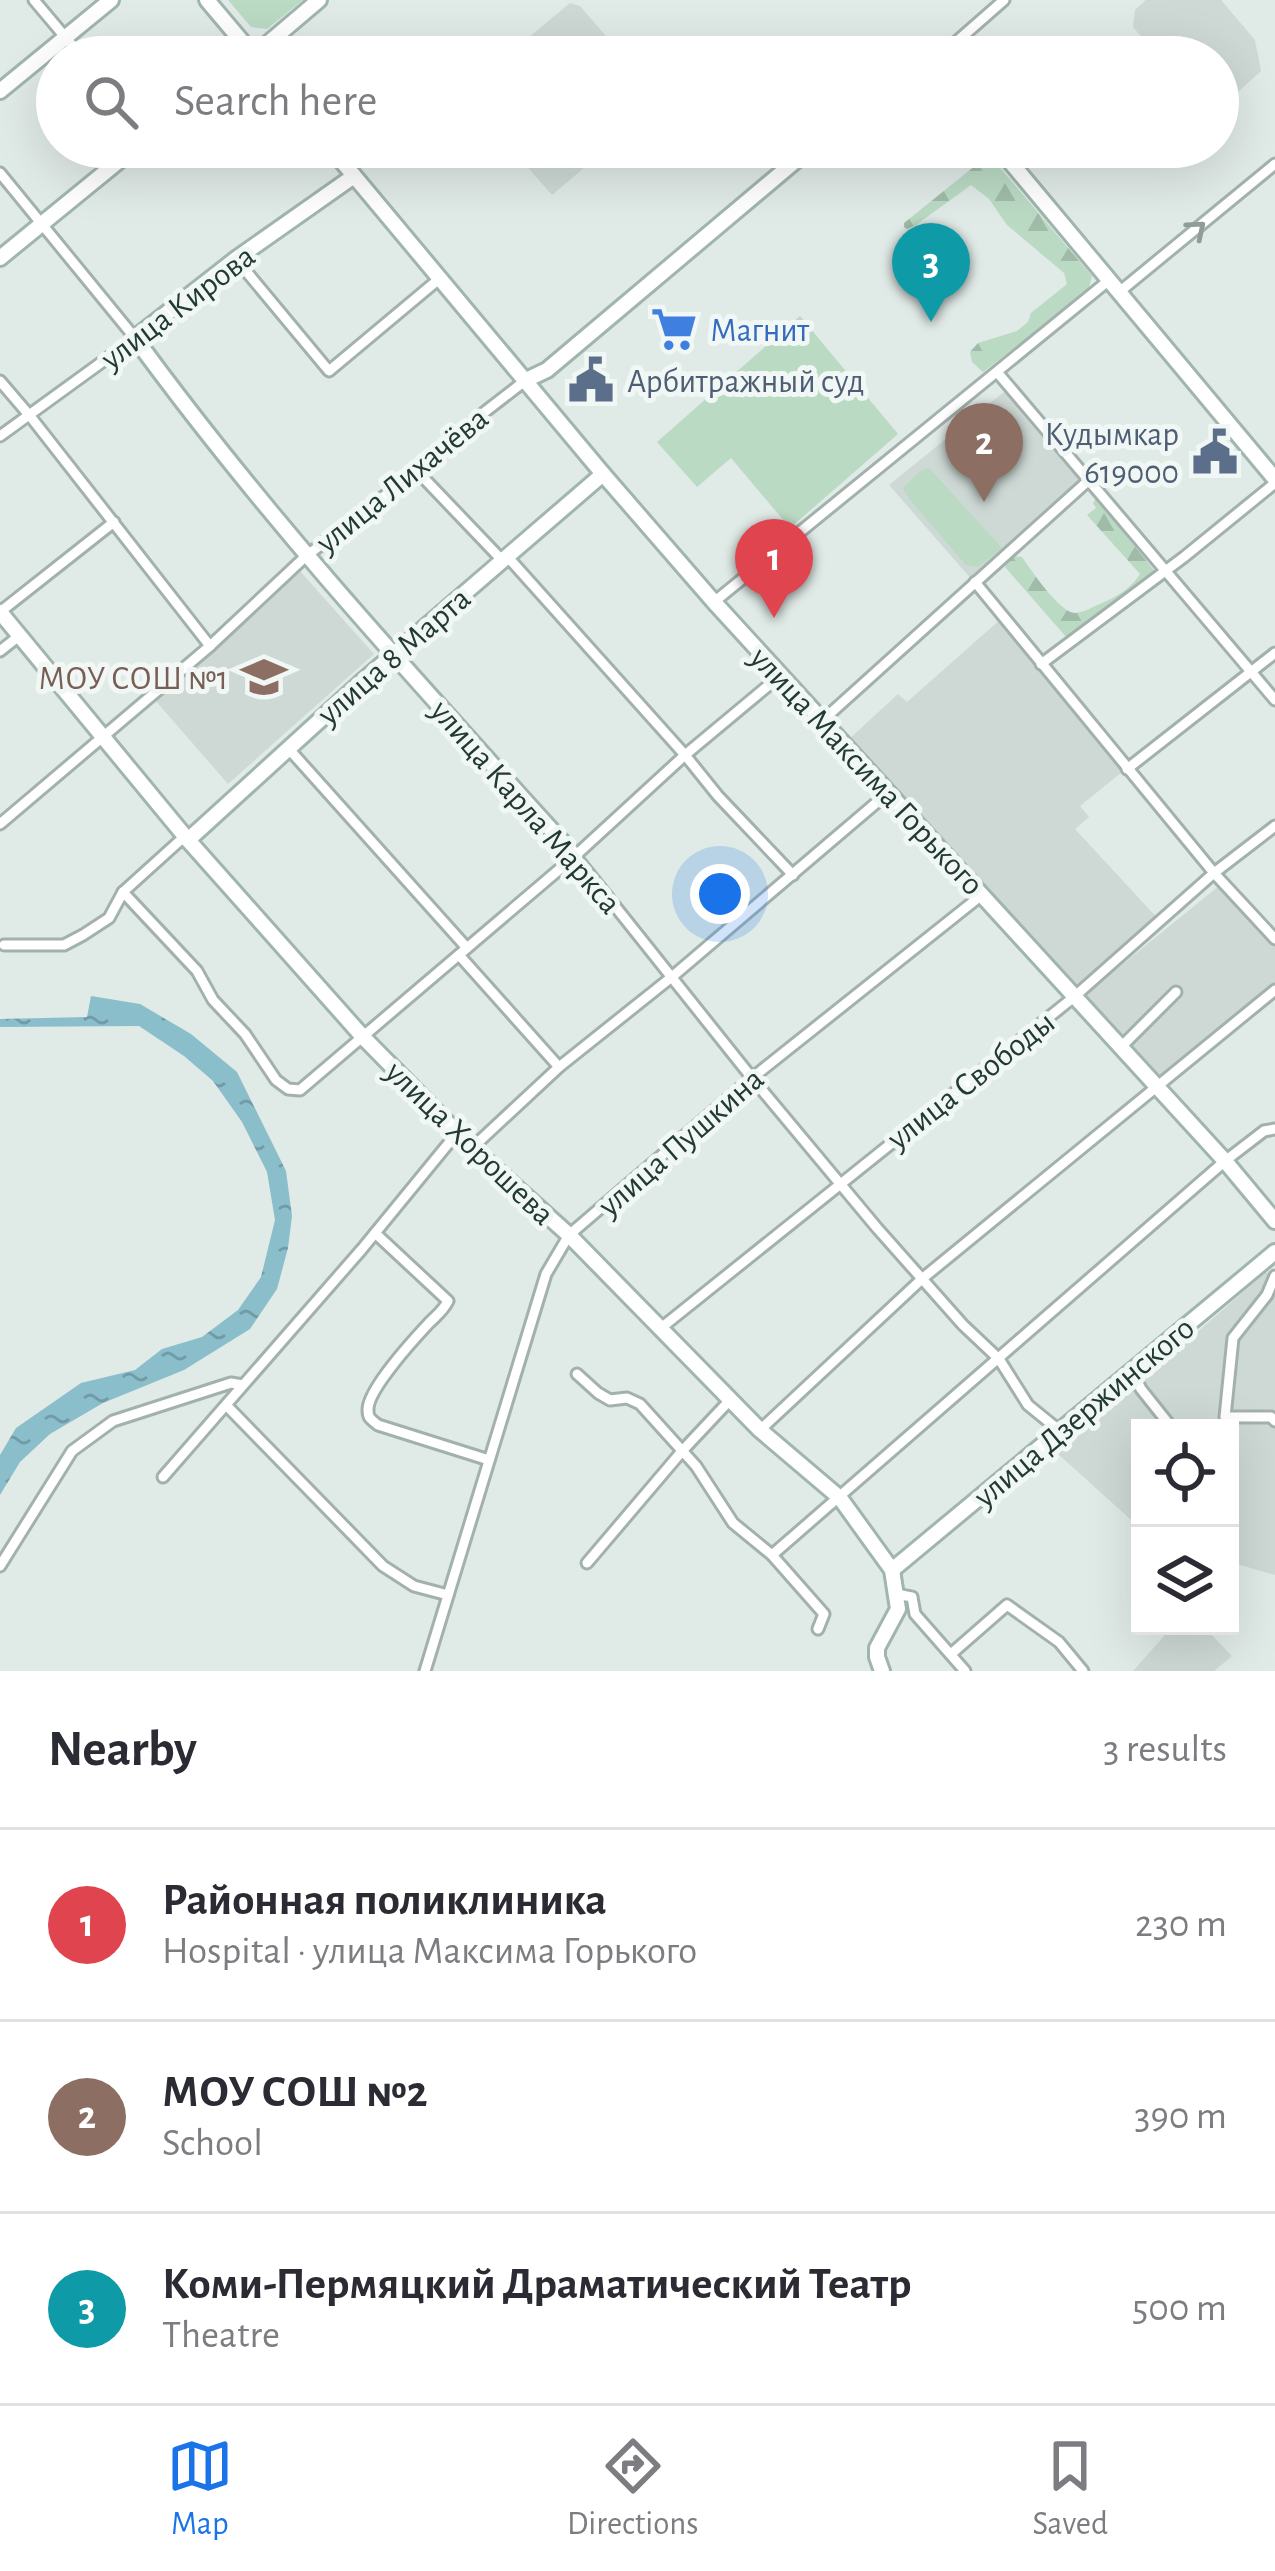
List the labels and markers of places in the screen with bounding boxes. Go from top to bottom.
pin: 3 [892,223,970,322]
supermarket icon: Магнит [649,304,699,354]
place label: Магнит [710,315,810,348]
public building icon: Арбитражный суд [566,355,616,405]
place label: Арбитражный суд [627,366,864,399]
pin: 2 [945,403,1023,502]
place label: Кудымкар 619000 [1045,419,1179,490]
public building icon: Кудымкар 619000 [1190,427,1240,477]
pin: 1 [735,519,813,618]
school or university icon: МОУ СОШ №1 [239,652,289,702]
place label: МОУ СОШ №1 [38,663,228,696]

